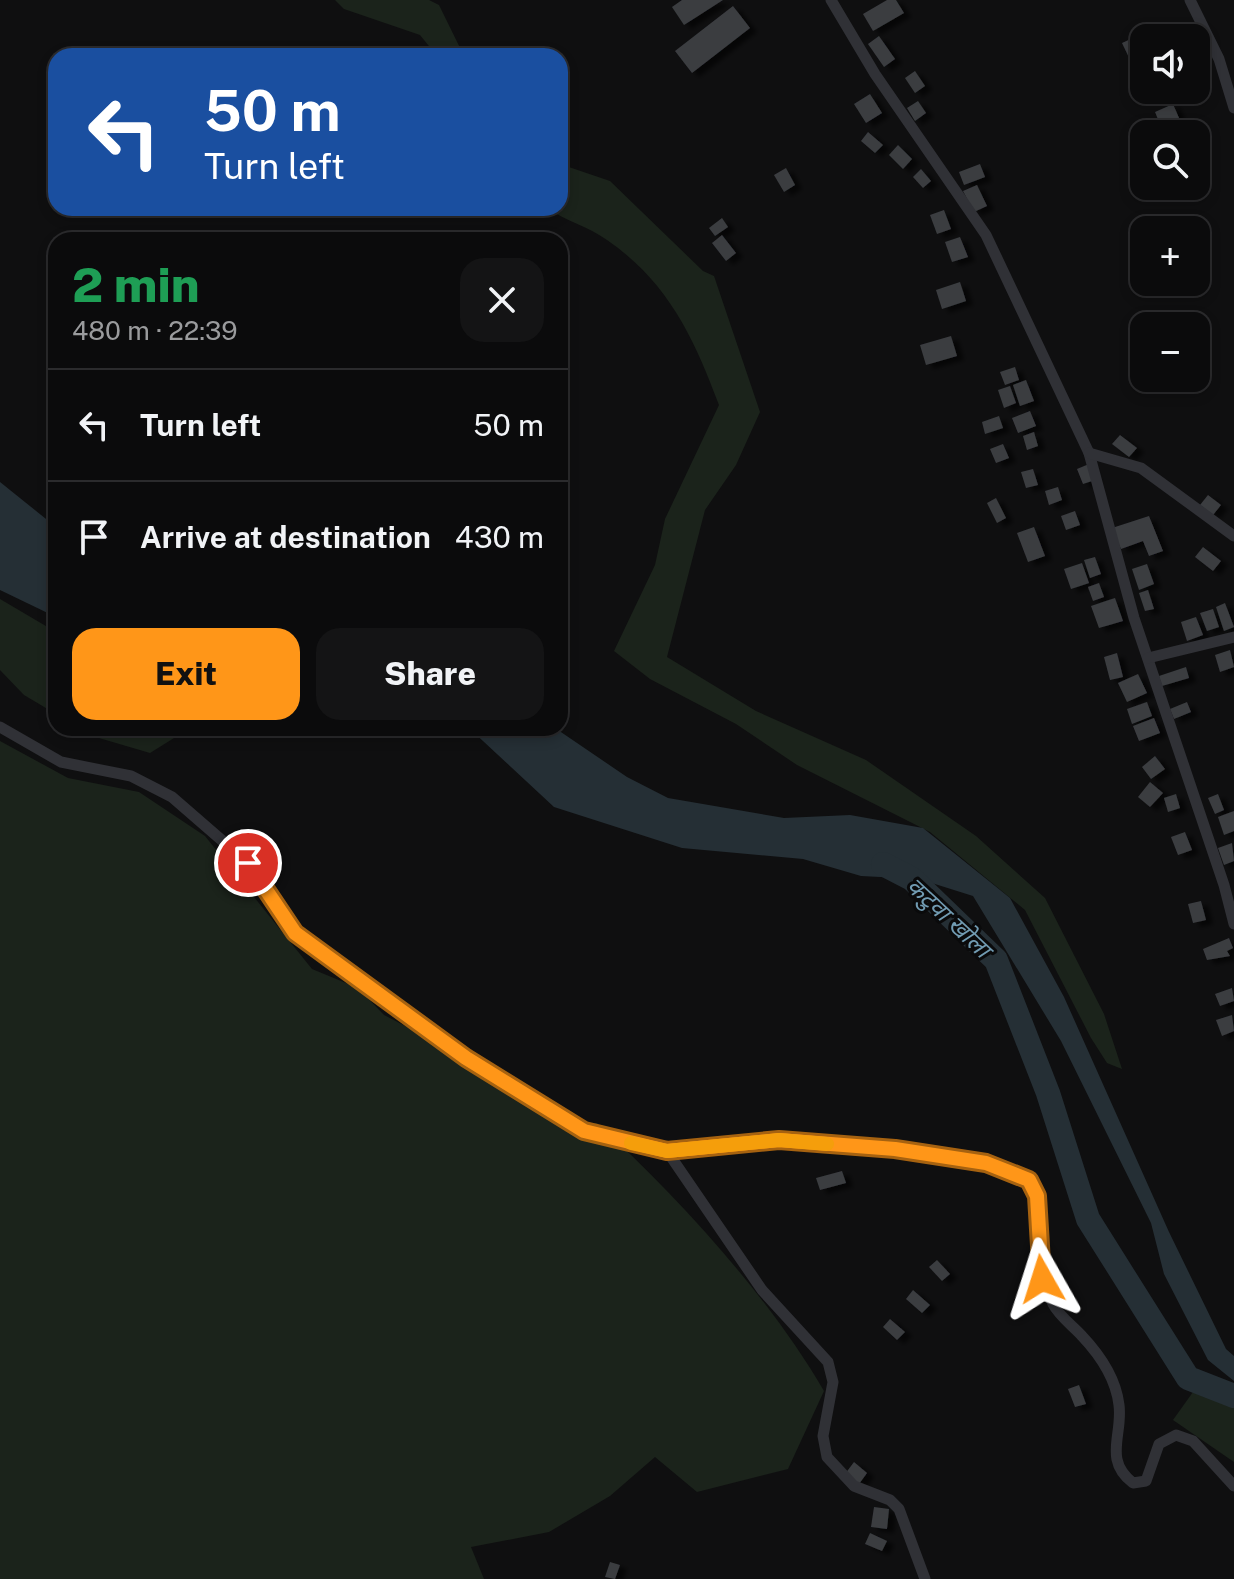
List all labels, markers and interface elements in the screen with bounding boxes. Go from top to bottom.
map controls [1130,24,1210,392]
button: sound [1130,24,1210,104]
text: 50 m [204,78,341,144]
icon: left [72,80,176,184]
button: search [1130,120,1210,200]
text: Turn left [204,145,345,187]
button: + [1130,216,1210,296]
text: 2 min [72,256,200,313]
button: close [460,258,544,342]
button: − [1130,312,1210,392]
text: 480 m · 22:39 [72,315,237,346]
icon: left [72,403,116,447]
text: Turn left [140,407,261,443]
text: 50 m [473,407,544,443]
icon: arrive [72,515,116,559]
text: Arrive at destination [140,519,431,555]
text: 430 m [455,519,544,555]
button: Exit [72,628,300,720]
button: Share [316,628,544,720]
pin [214,829,282,897]
icon: arrive [226,841,270,885]
water label: कटुवा खोला [900,871,1000,968]
position arrow [1000,1237,1084,1321]

